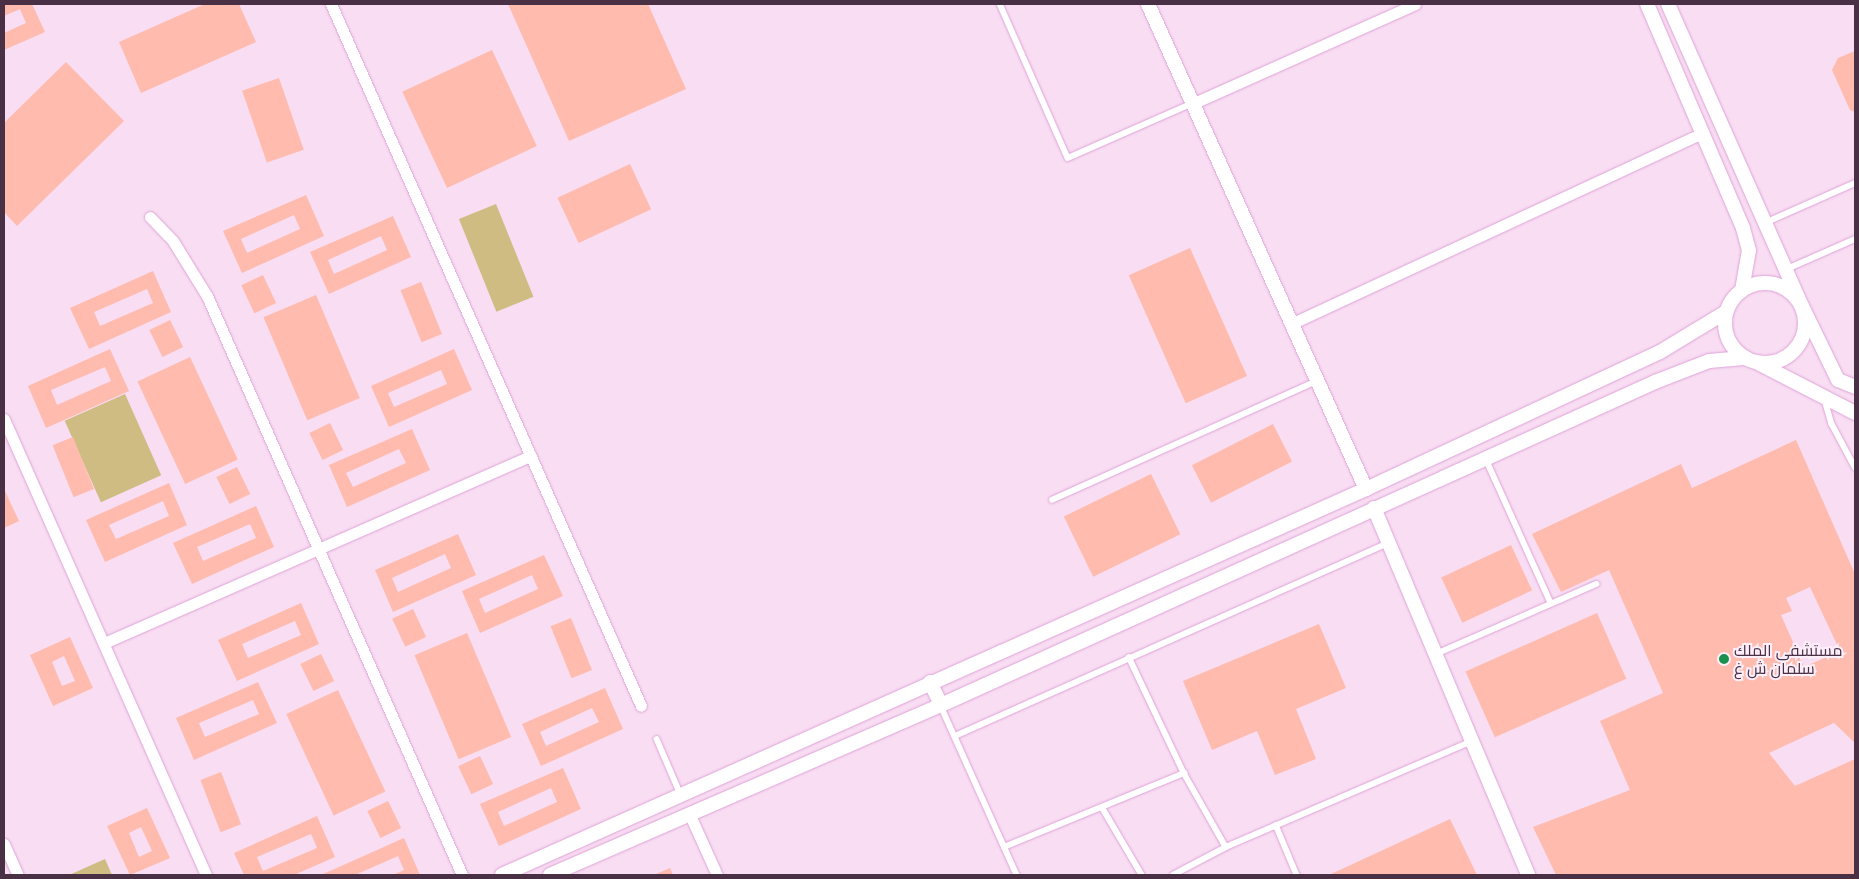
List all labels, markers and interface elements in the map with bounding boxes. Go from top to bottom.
place label: مستشفى الملك سلمان ش غ [1734,640,1843,678]
marker: مستشفى الملك سلمان ش غ [1718,653,1730,665]

